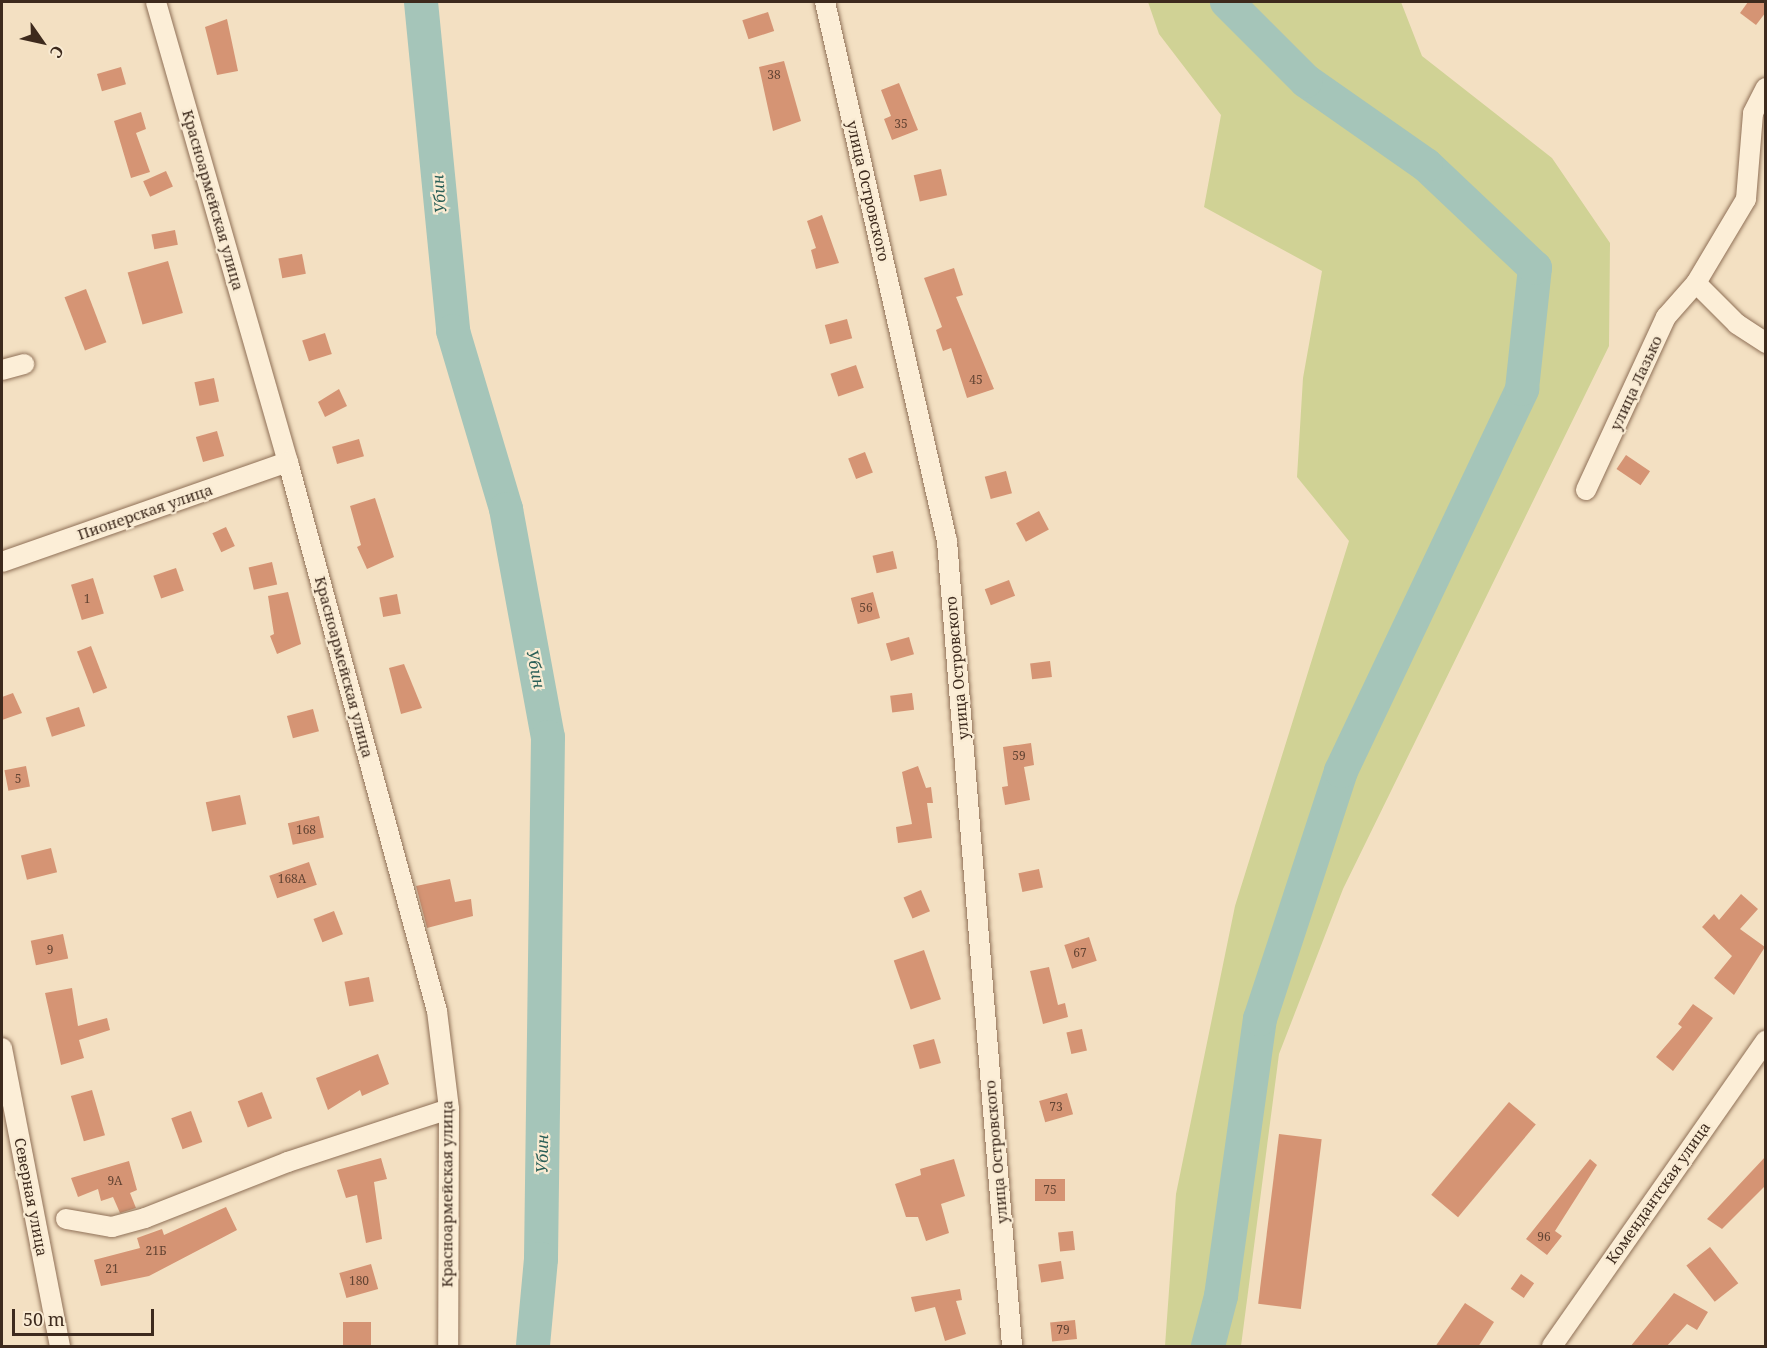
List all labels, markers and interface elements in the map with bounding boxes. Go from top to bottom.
north arrow [12,12,72,72]
text: С [45,42,69,63]
house number: 38 [767,68,781,82]
street label: Красноармейская улица [179,108,247,292]
house number: 35 [894,117,908,131]
street label: улица Островского [843,119,893,263]
water label: Убин [428,174,450,214]
street label: улица Лазько [1606,333,1666,433]
house number: 45 [969,373,983,387]
street label: Пионерская улица [75,480,215,544]
street label: Красноармейская улица [311,574,377,760]
house number: 1 [84,592,90,606]
street label: улица Островского [942,596,972,740]
house number: 56 [859,601,873,615]
water label: Убин [523,648,549,690]
house number: 59 [1012,749,1026,763]
house number: 5 [15,772,21,786]
house number: 168 [296,823,316,837]
house number: 168А [278,872,306,886]
house number: 9 [47,943,53,957]
house number: 67 [1073,946,1087,960]
street label: улица Островского [981,1080,1011,1224]
house number: 73 [1049,1100,1063,1114]
street label: Красноармейская улица [438,1101,456,1287]
street label: Комендантская улица [1602,1119,1714,1267]
water label: Убин [532,1134,552,1174]
street label: Северная улица [11,1136,51,1258]
house number: 9А [107,1174,123,1188]
house number: 75 [1043,1183,1057,1197]
house number: 96 [1537,1230,1551,1244]
house number: 21Б [146,1244,166,1258]
house number: 21 [105,1262,119,1276]
house number: 180 [349,1274,369,1288]
scale bar [15,1297,158,1335]
text: 50 m [23,1307,65,1331]
house number: 79 [1056,1323,1070,1337]

